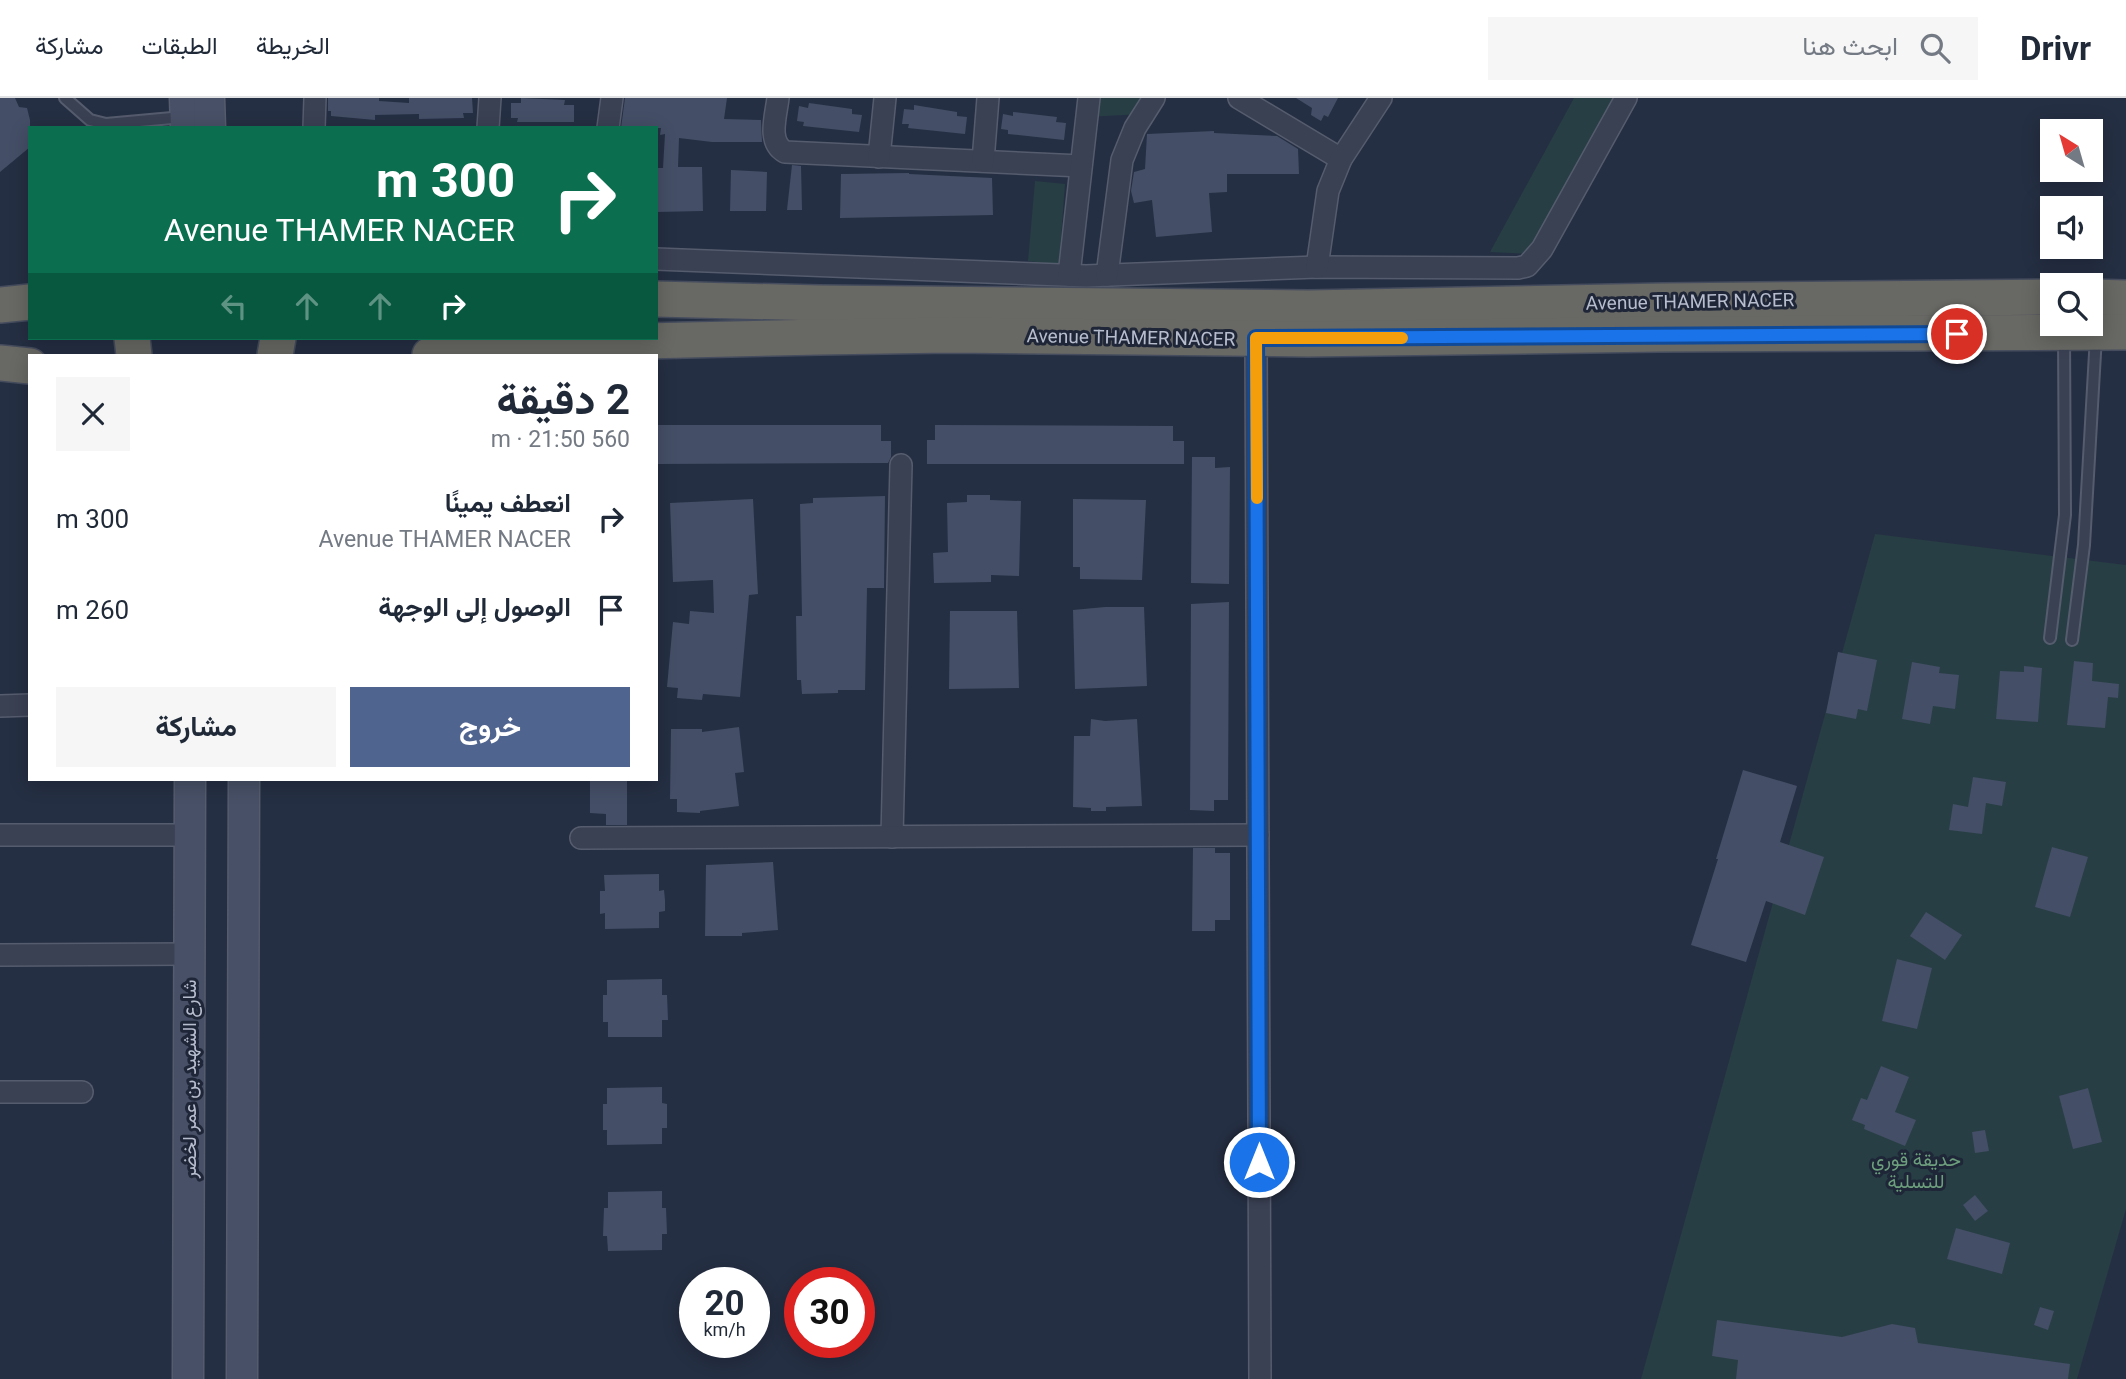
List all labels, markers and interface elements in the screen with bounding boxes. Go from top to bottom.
search box [1488,17,1978,80]
icon: search [1916,29,1954,67]
text: Drivr [2020,29,2091,68]
text: ابحث هنا [1802,31,1898,61]
text: مشاركة [35,32,103,60]
text: الطبقات [141,32,218,60]
text: الخريطة [256,32,330,60]
north arrow [2040,119,2104,182]
map controls [2040,119,2103,336]
text: 300 m [376,152,515,209]
icon: right [539,154,630,245]
button: sound [2040,196,2103,259]
text: Avenue THAMER NACER [164,211,515,249]
button: search [2040,273,2103,336]
icon: left [215,287,253,325]
icon: ahead [288,287,326,325]
icon: ahead [361,287,399,325]
icon: right [434,287,472,325]
street label: Avenue THAMER NACER [1586,288,1795,315]
pin [1927,304,1987,364]
icon: arrive [1938,315,1976,353]
street label: Avenue THAMER NACER [1026,324,1236,351]
text: 2 دقيقة [496,375,630,424]
button: close [56,377,130,451]
text: 560 m · 21:50 [491,426,630,453]
text: انعطف يمينًا [445,488,571,518]
icon: right [592,500,630,538]
text: 300 m [56,504,129,534]
text: Avenue THAMER NACER [318,526,571,553]
icon: arrive [592,591,630,629]
text: الوصول إلى الوجهة [378,592,571,622]
text: 260 m [56,595,129,625]
button: مشاركة [56,687,336,767]
button: خروج [350,687,630,767]
street label: شارع الشهيد بن عمر لخضر [178,979,202,1180]
position arrow [1222,1125,1296,1199]
park label: حديقة قوري للتسلية [1871,1148,1961,1193]
speed limit sign: 30 [784,1267,875,1358]
text: 20 [704,1283,745,1324]
text: km/h [703,1319,746,1340]

